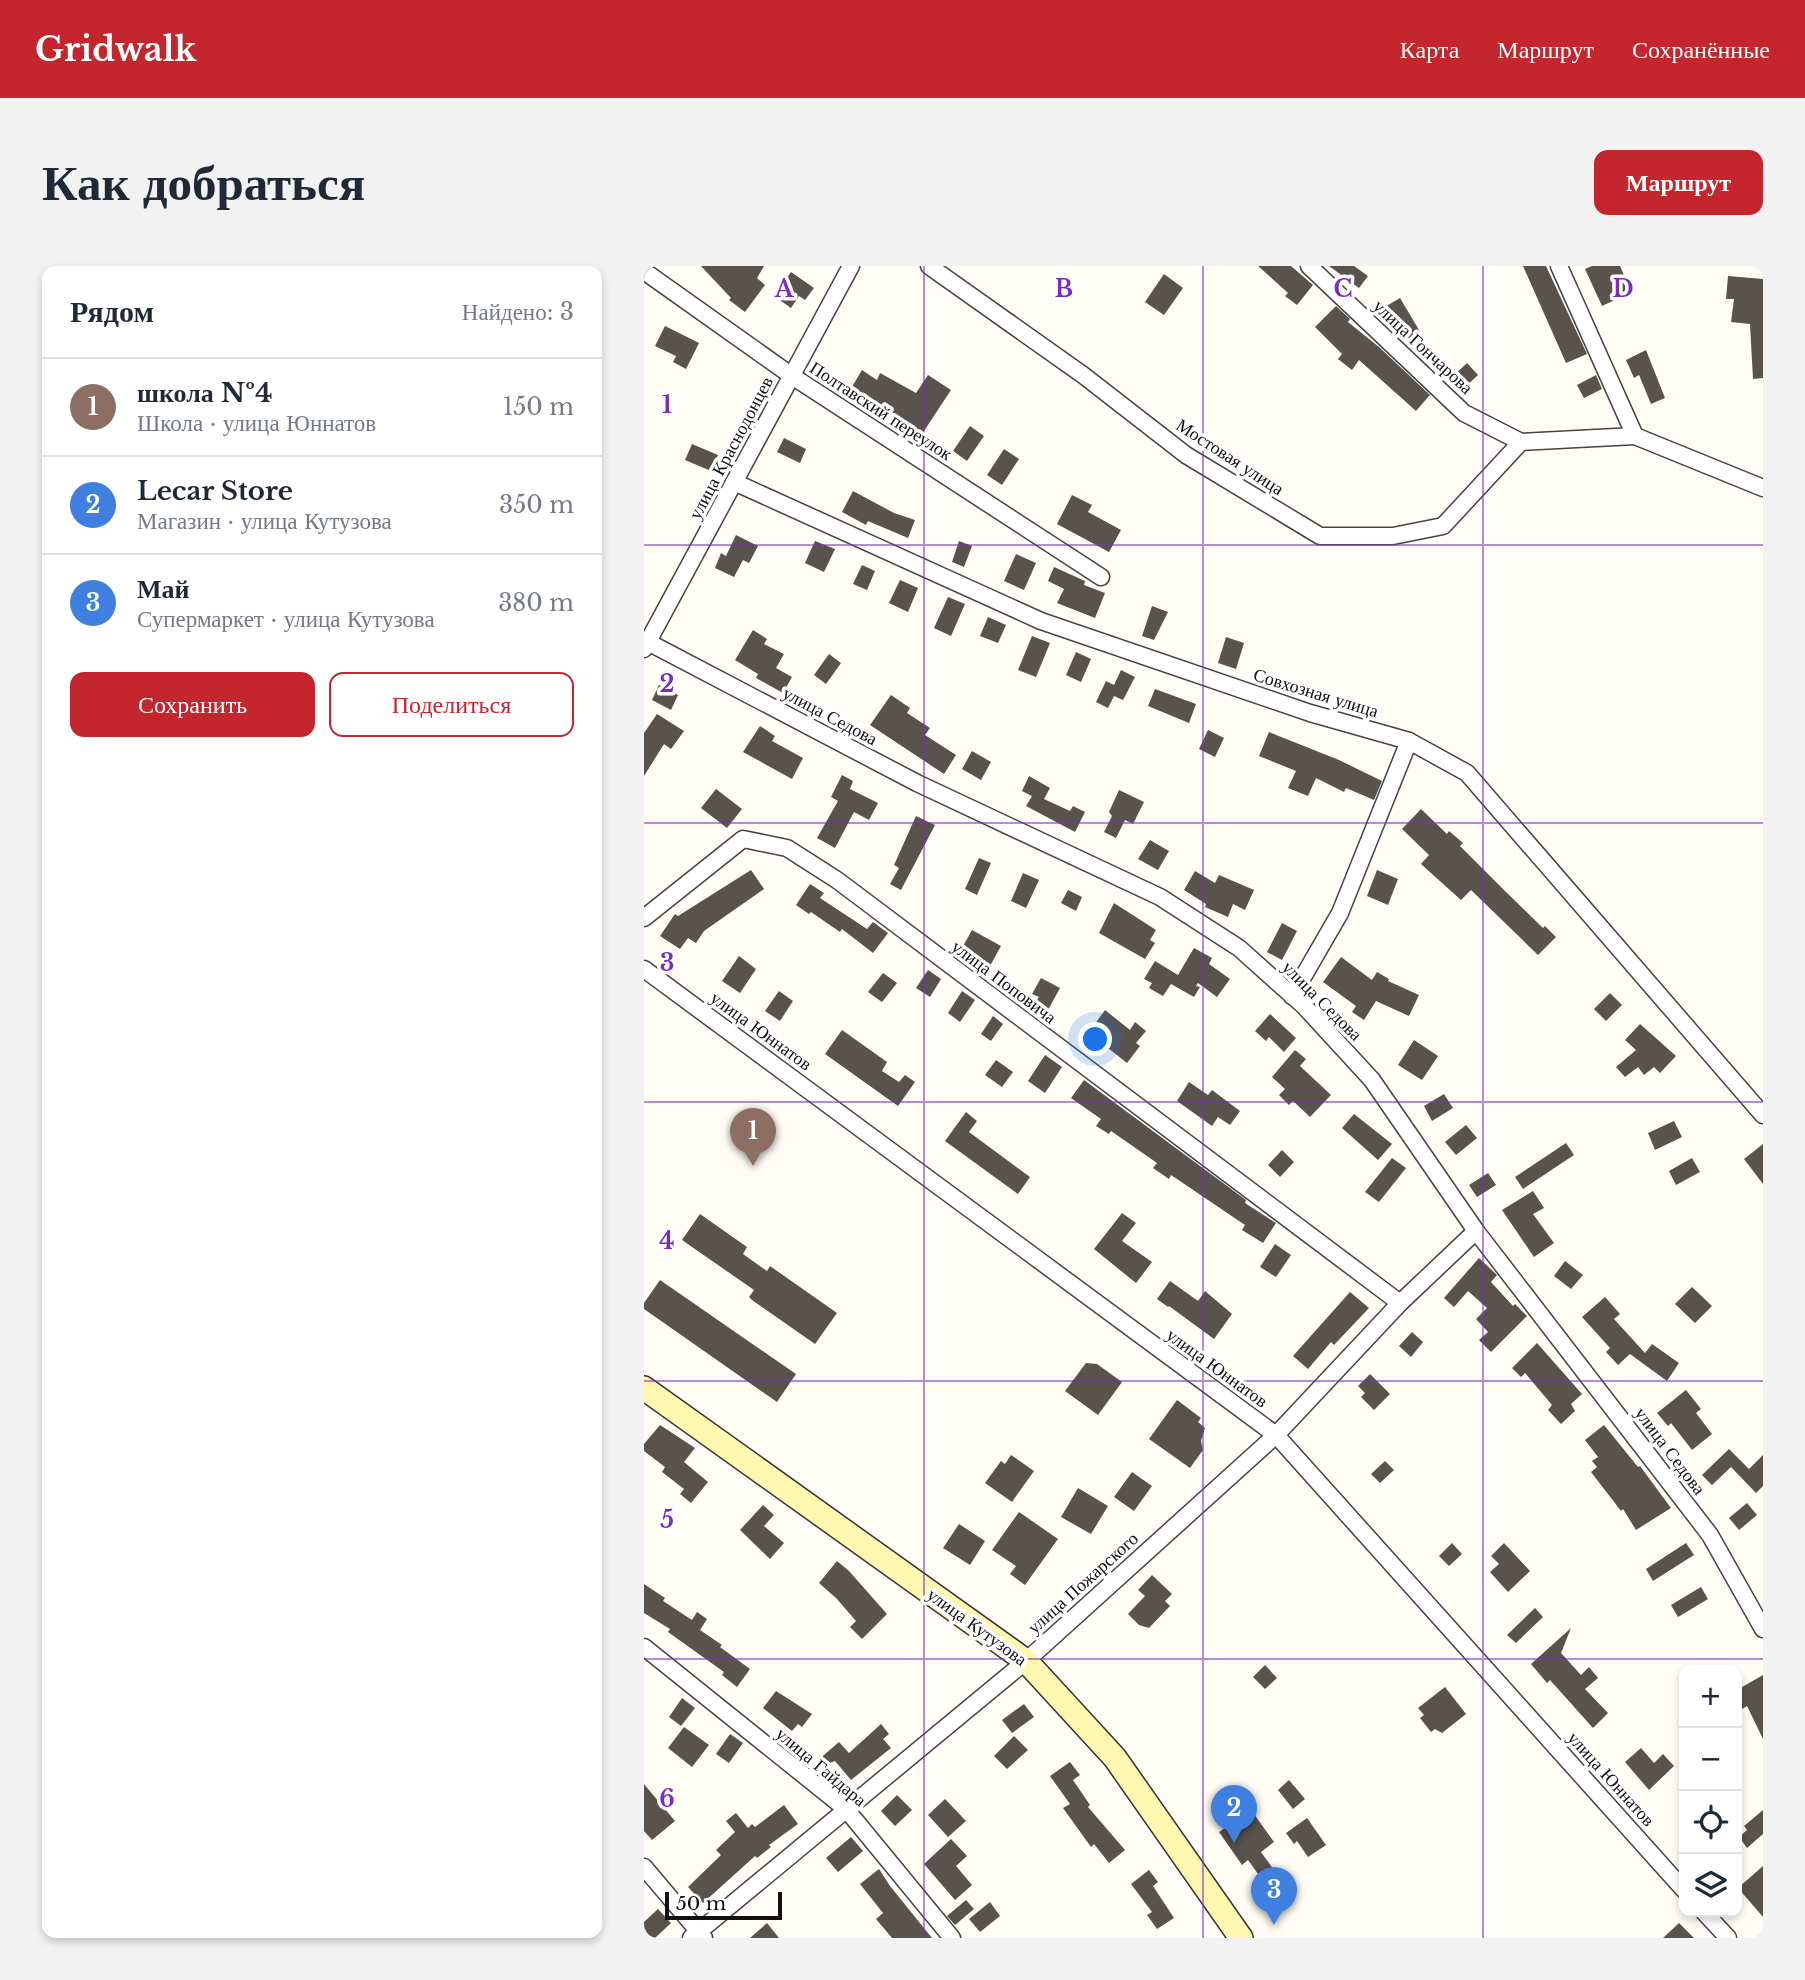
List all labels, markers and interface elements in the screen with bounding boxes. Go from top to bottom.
text: Gridwalk [35,29,196,70]
text: Карта [1400,35,1459,64]
text: Маршрут [1497,35,1594,64]
text: Сохранённые [1632,35,1770,64]
button: Маршрут [1594,150,1763,215]
text: Как добраться [42,152,365,213]
text: A [774,275,795,303]
text: B [1055,275,1073,303]
text: C [1334,275,1352,303]
text: D [1612,275,1634,303]
text: Рядом [70,293,154,330]
street label: улица Гончарова [1369,295,1477,399]
text: Найдено: 3 [462,298,574,326]
street label: Полтавский переулок [806,357,957,465]
street label: улица Краснодонцев [684,373,778,523]
text: школа №4 [137,377,272,409]
text: 1 [662,391,672,419]
text: 1 [88,393,98,421]
text: 150 m [503,393,574,421]
text: Школа · улица Юннатов [137,409,376,437]
street label: Мостовая улица [1172,414,1288,500]
text: Lecar Store [137,475,293,507]
text: 2 [86,491,100,519]
text: 350 m [499,491,574,519]
text: Магазин · улица Кутузова [137,507,392,535]
text: Май [137,573,190,605]
text: 3 [86,589,100,617]
text: 380 m [498,589,574,617]
text: Супермаркет · улица Кутузова [137,605,435,633]
street label: Совхозная улица [1251,664,1381,722]
text: 2 [660,670,674,698]
button: Сохранить [70,672,315,737]
button: Поделиться [329,672,574,737]
street label: улица Седова [779,682,881,750]
street label: улица Поповича [947,935,1061,1029]
text: 3 [660,949,674,977]
street label: улица Седова [1277,956,1367,1046]
street label: улица Юннатов [706,987,816,1075]
your location [1078,1022,1112,1056]
pin: 1 [730,1108,776,1166]
text: 4 [659,1227,675,1255]
street label: улица Юннатов [1162,1324,1272,1412]
street label: улица Седова [1630,1403,1710,1499]
text: 5 [660,1506,674,1534]
street label: улица Пожарского [1023,1528,1143,1638]
street label: улица Кутузова [923,1583,1031,1671]
map controls [1679,1665,1742,1917]
button: + [1679,1665,1742,1728]
street label: улица Гайдара [771,1723,871,1811]
street label: улица Юннатов [1563,1727,1659,1831]
button: − [1679,1728,1742,1791]
text: 6 [659,1785,675,1813]
pin: 2 [1211,1785,1257,1843]
button: locate [1679,1791,1742,1854]
button: layers [1679,1854,1742,1917]
pin: 3 [1251,1867,1297,1925]
scale bar [665,1889,782,1921]
text: 50 m [676,1892,726,1915]

